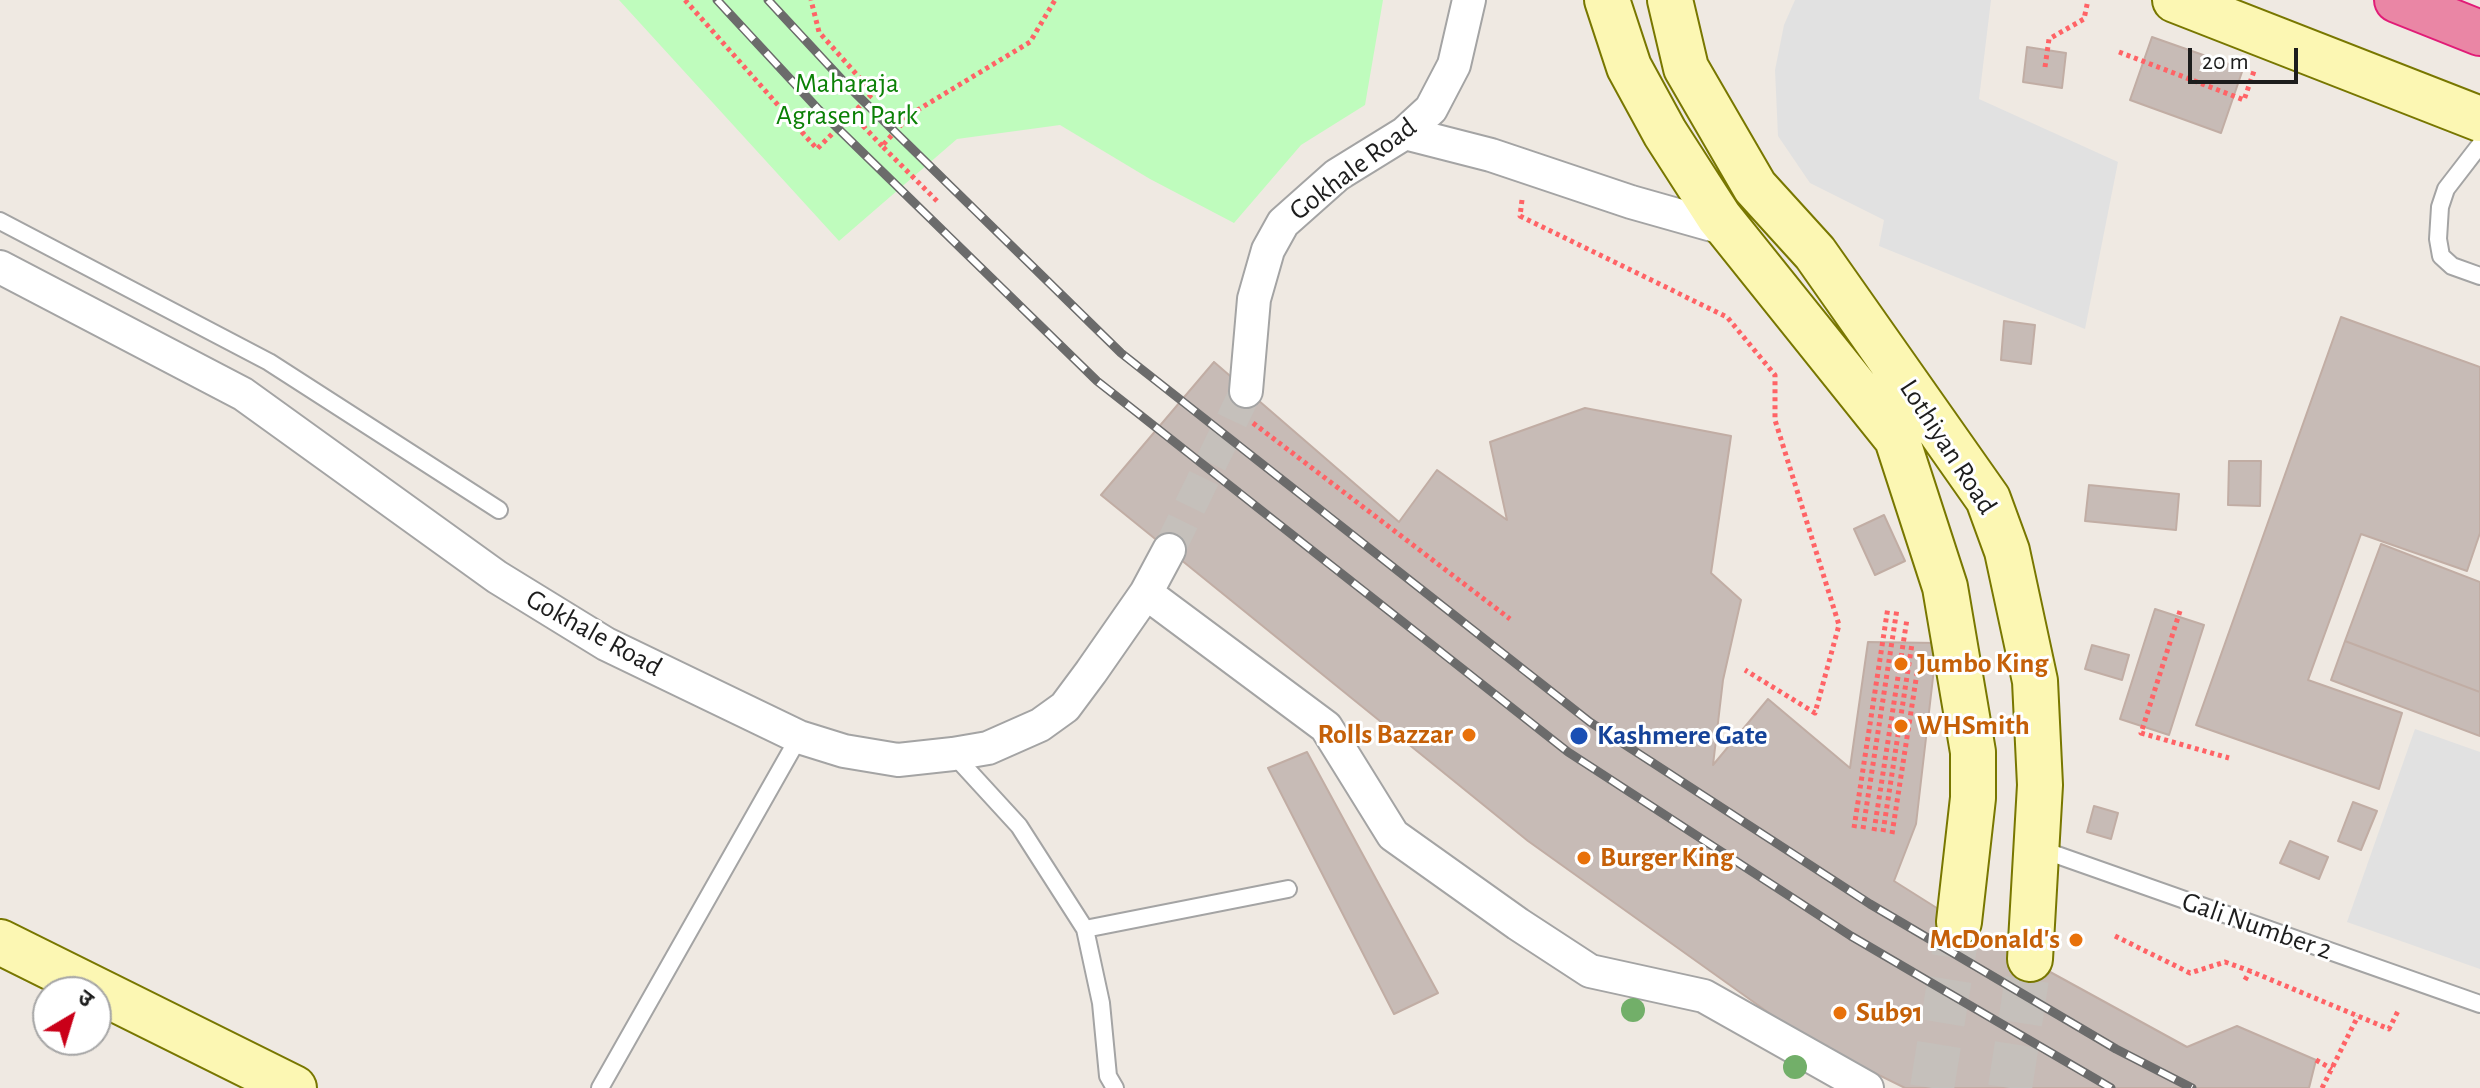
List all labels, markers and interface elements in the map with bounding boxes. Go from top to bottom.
scale bar [2192,32,2302,82]
text: 20 m [2202,50,2249,74]
park label: Maharaja Agrasen Park [776,67,918,133]
street label: Gokhale Road [1283,110,1423,228]
street label: Lothiyan Road [1892,373,2004,521]
street label: Gokhale Road [520,582,668,684]
place label: Jumbo King [1917,647,2048,681]
marker: Jumbo King [1892,655,1910,673]
place label: WHSmith [1917,709,2030,743]
marker: WHSmith [1892,717,1910,735]
place label: Rolls Bazzar [1317,718,1453,752]
place label: Kashmere Gate [1597,719,1767,753]
marker: Kashmere Gate [1568,725,1590,747]
marker: Rolls Bazzar [1460,726,1478,744]
place label: Burger King [1600,841,1734,875]
marker: Burger King [1575,849,1593,867]
street label: Gali Number 2 [2177,885,2337,967]
place label: McDonald's [1930,923,2060,957]
marker: McDonald's [2067,931,2085,949]
north arrow [32,976,112,1056]
text: उ [74,986,97,1011]
place label: Sub91 [1856,996,1923,1030]
marker: Sub91 [1831,1004,1849,1022]

